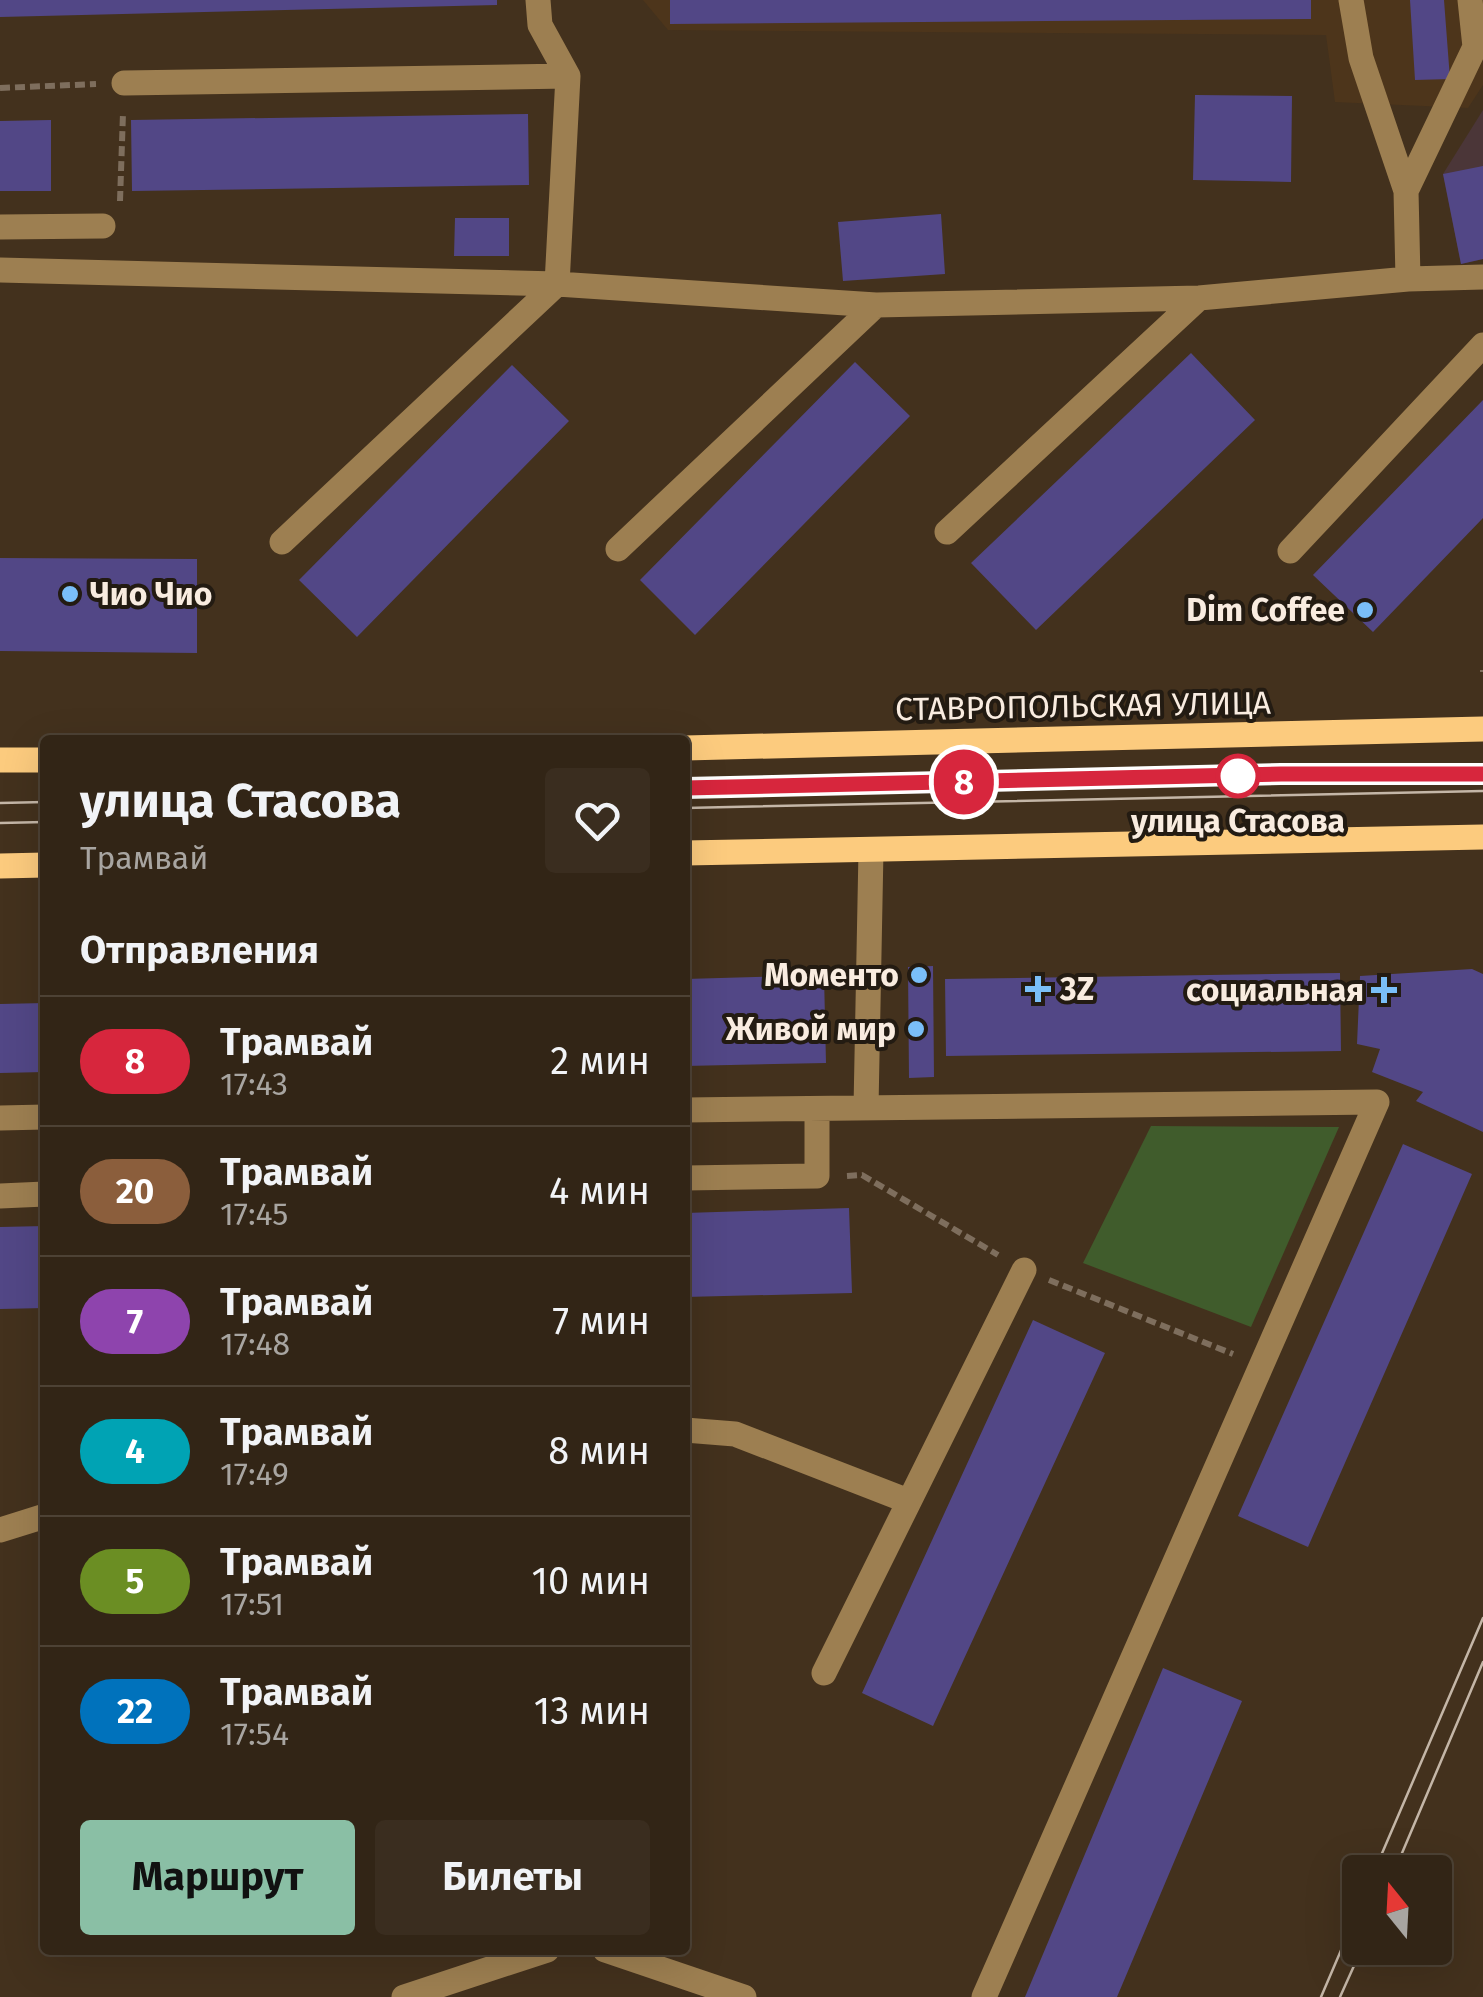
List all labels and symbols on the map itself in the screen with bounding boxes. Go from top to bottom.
place label: Чио Чио [90,575,212,613]
marker: Чио Чио [59,583,81,605]
place label: Dim Coffee [1186,591,1345,629]
marker: Dim Coffee [1354,599,1376,621]
street label: СТАВРОПОЛЬСКАЯ УЛИЦА [895,684,1272,728]
line badge: 8 [932,750,996,814]
marker: улица Стасова [1217,755,1259,797]
place label: улица Стасова [1130,802,1345,840]
place label: Моменто [764,956,899,994]
marker: Моменто [908,964,930,986]
place label: 3Z [1059,970,1094,1008]
place label: социальная [1186,971,1364,1009]
marker: 3Z [1025,976,1051,1002]
marker: социальная [1373,979,1395,1001]
place label: Живой мир [725,1010,896,1048]
marker: Живой мир [905,1018,927,1040]
north arrow [1342,1855,1452,1965]

